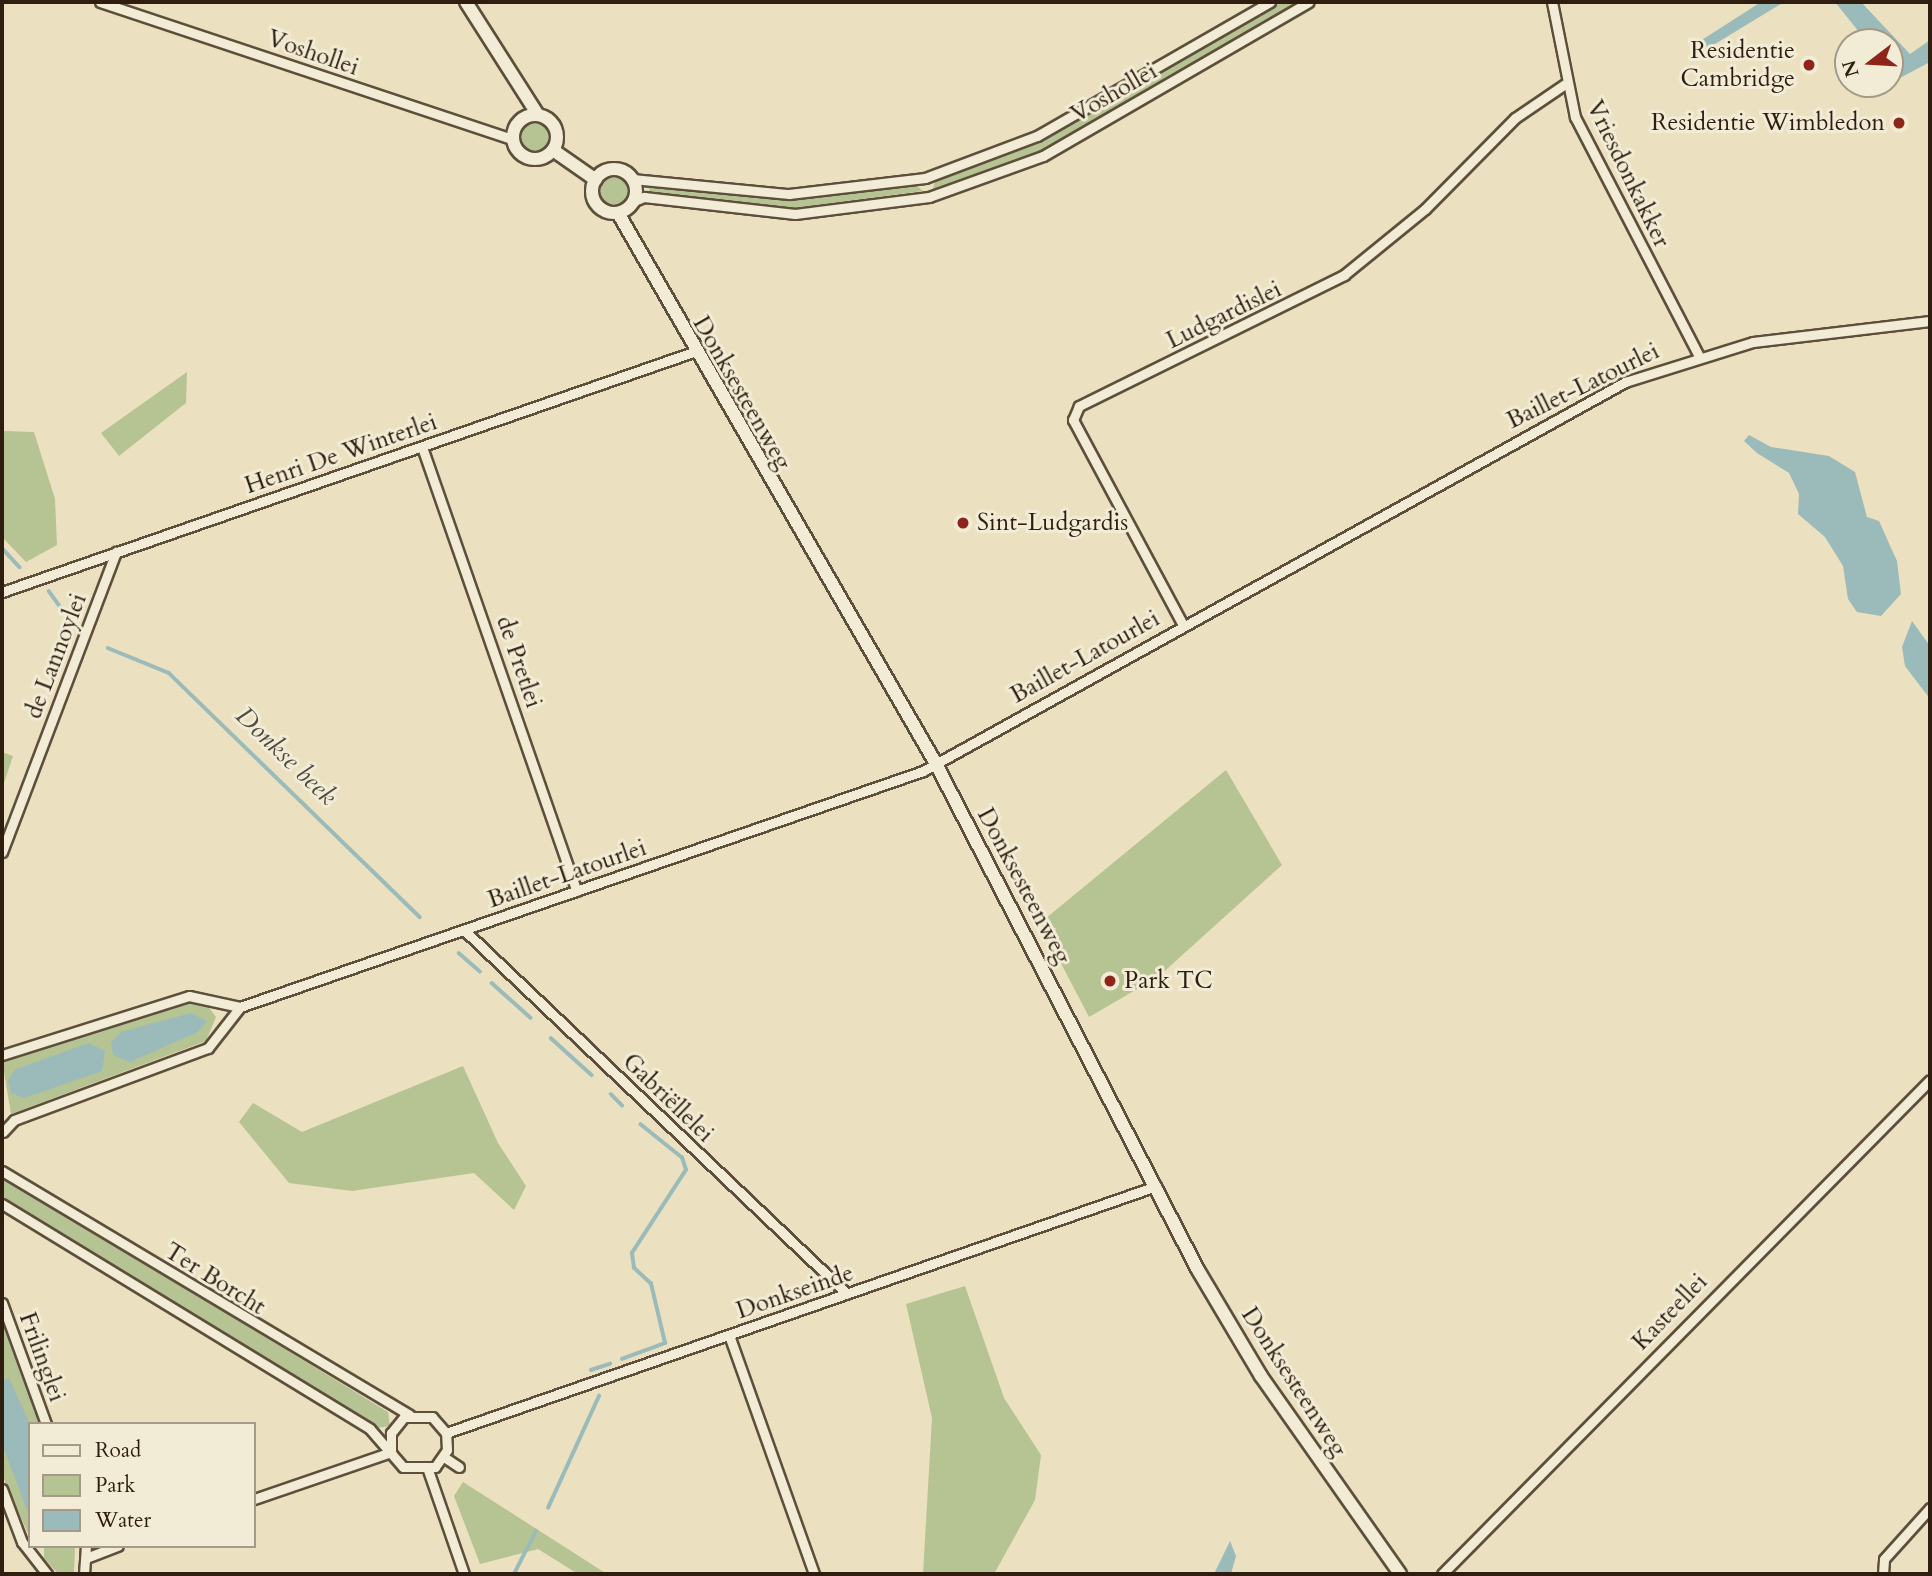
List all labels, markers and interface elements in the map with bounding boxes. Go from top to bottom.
street label: Voshollei [264,24,362,82]
north arrow [1834,28,1904,98]
place label: Residentie Cambridge [1680,37,1795,93]
street label: Voshollei [1066,57,1162,129]
marker: Residentie Cambridge [1801,57,1817,73]
text: N [1836,57,1866,80]
street label: Vriesdonkakker [1580,96,1676,252]
place label: Residentie Wimbledon [1651,109,1885,137]
marker: Residentie Wimbledon [1891,115,1907,131]
street label: Ludgardislei [1162,275,1286,355]
street label: Donksesteenweg [686,311,798,475]
street label: Baillet-Latourlei [1502,337,1664,435]
street label: Henri De Winterlei [241,408,441,500]
place label: Sint-Ludgardis [977,509,1128,537]
marker: Sint-Ludgardis [955,515,971,531]
street label: de Lannoylei [19,589,93,723]
street label: Baillet-Latourlei [1005,604,1165,710]
street label: de Pretlei [490,612,548,712]
water label: Donkse beek [229,700,343,812]
street label: Donksesteenweg [971,803,1077,969]
street label: Baillet-Latourlei [484,833,650,915]
place label: Park TC [1124,967,1213,995]
marker: Park TC [1102,973,1118,989]
street label: Gabriëllelei [616,1048,720,1148]
street label: Ter Borcht [159,1237,271,1321]
street label: Donkseinde [733,1259,857,1325]
street label: Kasteellei [1626,1268,1714,1356]
street label: Donksesteenweg [1235,1302,1353,1462]
street label: Frilinglei [13,1308,71,1406]
legend [28,1422,256,1548]
text: Road [95,1436,141,1465]
text: Park [95,1471,135,1500]
text: Water [95,1506,151,1535]

